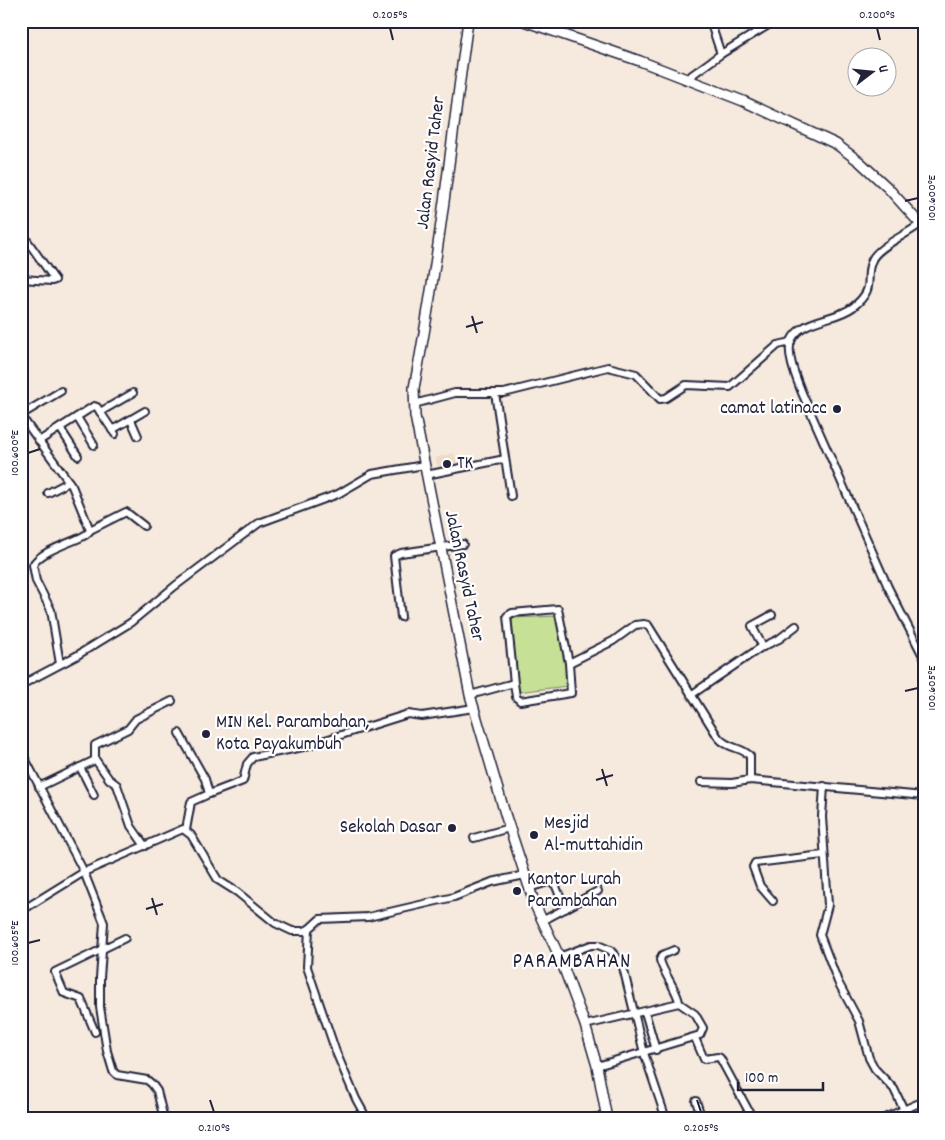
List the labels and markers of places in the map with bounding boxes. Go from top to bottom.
place label: camat latinacc [720,396,827,423]
marker: camat latinacc [831,403,843,415]
place label: TK [457,451,474,478]
marker: TK [441,458,453,470]
place label: MIN Kel. Parambahan, Kota Payakumbuh [216,710,370,759]
marker: MIN Kel. Parambahan, Kota Payakumbuh [200,728,212,740]
place label: Mesjid Al-muttahidin [544,811,643,860]
place label: Sekolah Dasar [340,815,442,842]
marker: Sekolah Dasar [446,822,458,834]
marker: Mesjid Al-muttahidin [528,829,540,841]
place label: Kantor Lurah Parambahan [527,867,621,916]
marker: Kantor Lurah Parambahan [511,885,523,897]

